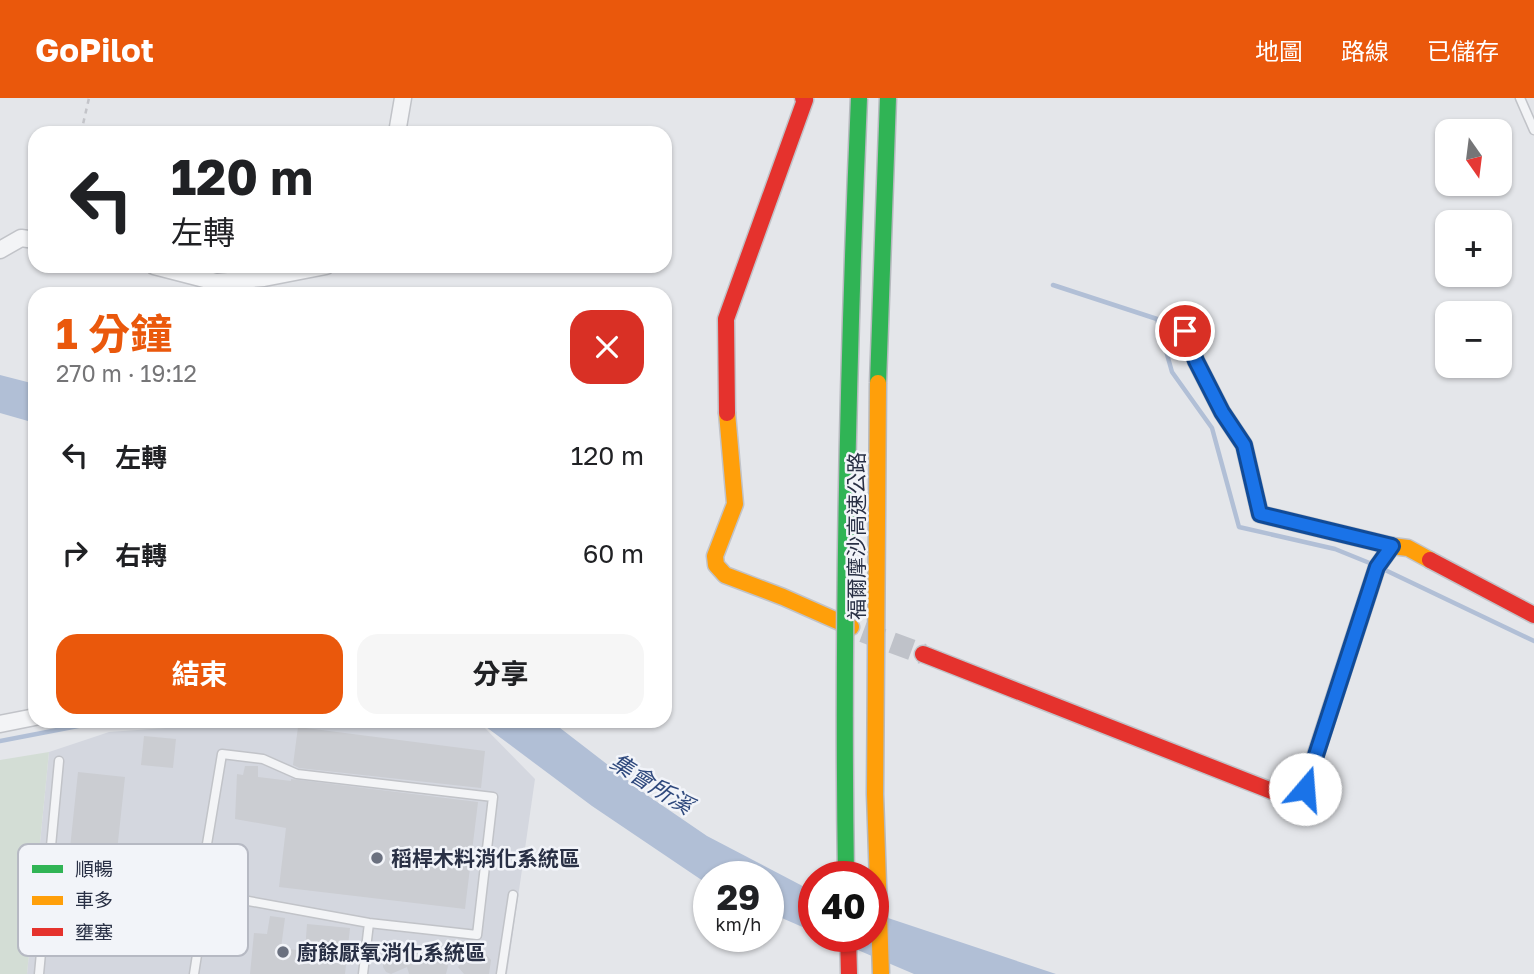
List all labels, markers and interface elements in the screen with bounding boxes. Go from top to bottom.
text: GoPilot [35,30,154,69]
text: 地圖 [1255,36,1303,65]
text: 路線 [1341,36,1389,65]
text: 已儲存 [1427,36,1499,65]
north arrow [1435,119,1512,196]
map controls [1435,119,1512,378]
text: 120 m [171,147,313,206]
icon: left [56,154,147,245]
button: + [1435,210,1512,287]
text: 左轉 [171,213,235,251]
pin [1155,301,1215,361]
button: − [1435,301,1512,378]
text: 1 分鐘 [56,308,172,358]
button: close [570,310,644,384]
icon: arrive [1166,312,1204,350]
text: 270 m · 19:12 [56,359,197,387]
icon: left [56,436,94,474]
text: 120 m [571,440,644,471]
text: 左轉 [115,442,167,473]
street label: 福爾摩沙高速公路 [843,452,869,620]
icon: right [56,534,94,572]
text: 60 m [583,538,644,569]
text: 右轉 [115,540,167,571]
button: 結束 [56,634,343,714]
button: 分享 [357,634,644,714]
water label: 集會所溪 [606,747,701,821]
position arrow [1268,752,1342,826]
legend [18,844,248,956]
place label: 稻桿木料消化系統區 [391,845,580,871]
marker: 稻桿木料消化系統區 [369,850,385,866]
text: 順暢 [75,857,113,880]
speed limit sign: 40 [798,861,889,952]
text: 29 [717,876,760,918]
text: 車多 [75,888,113,911]
text: km/h [716,913,761,935]
text: 壅塞 [75,920,113,943]
place label: 廚餘厭氧消化系統區 [297,939,486,965]
marker: 廚餘厭氧消化系統區 [275,944,291,960]

